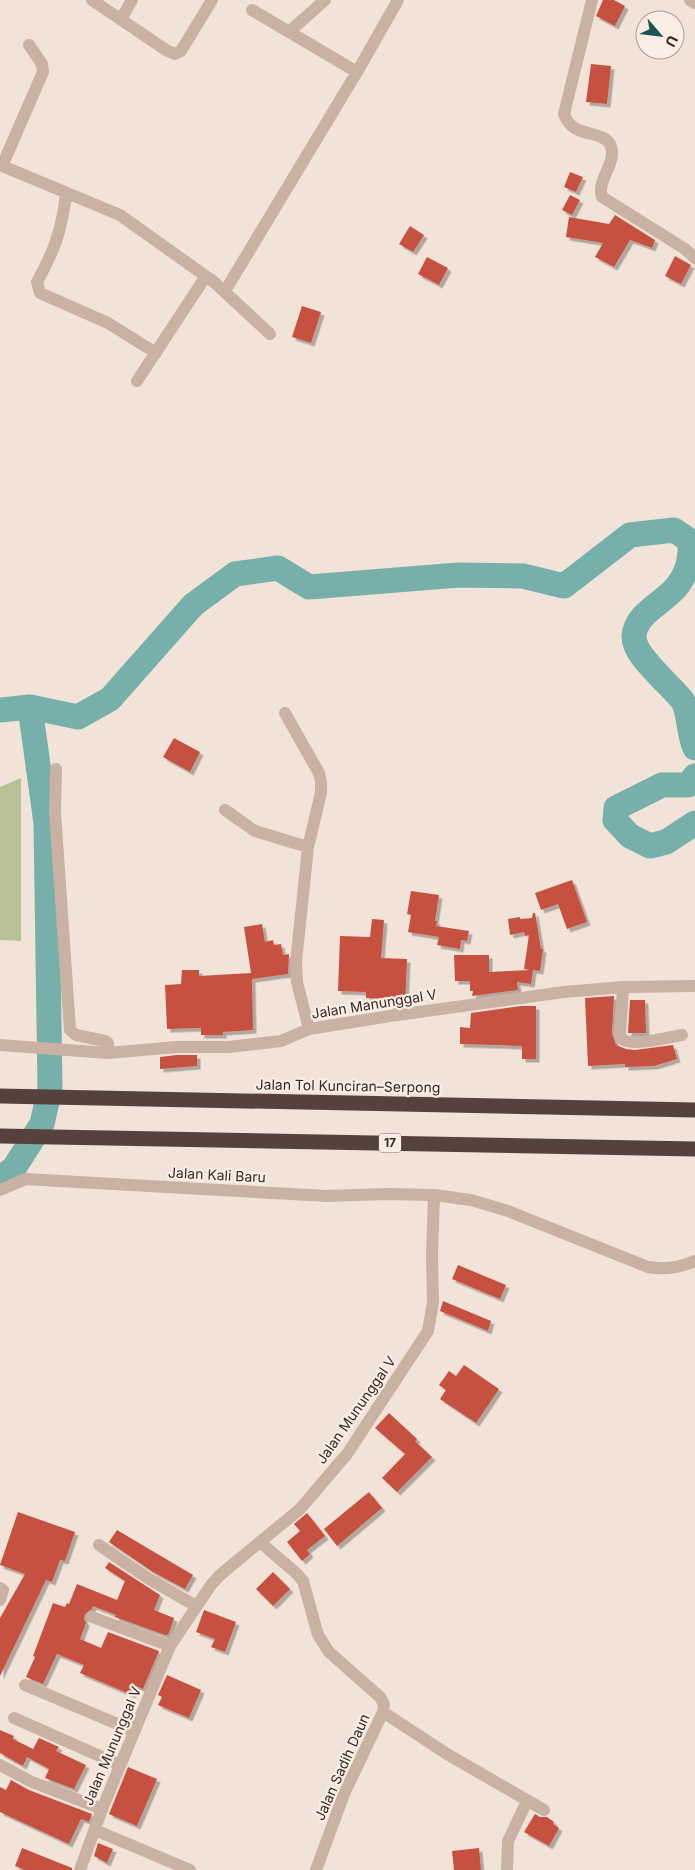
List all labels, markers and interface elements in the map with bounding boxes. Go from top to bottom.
north arrow [635,10,685,60]
text: U [662,33,682,50]
street label: Jalan Manunggal V [310,985,438,1022]
street label: Jalan Tol Kunciran–Serpong [256,1075,441,1096]
road number: 17 [379,1134,401,1152]
street label: Jalan Kali Baru [168,1163,266,1186]
street label: Jalan Mununggal V [312,1353,399,1467]
street label: Jalan Mununggal V [79,1684,144,1808]
street label: Jalan Sadih Daun [310,1711,373,1823]

